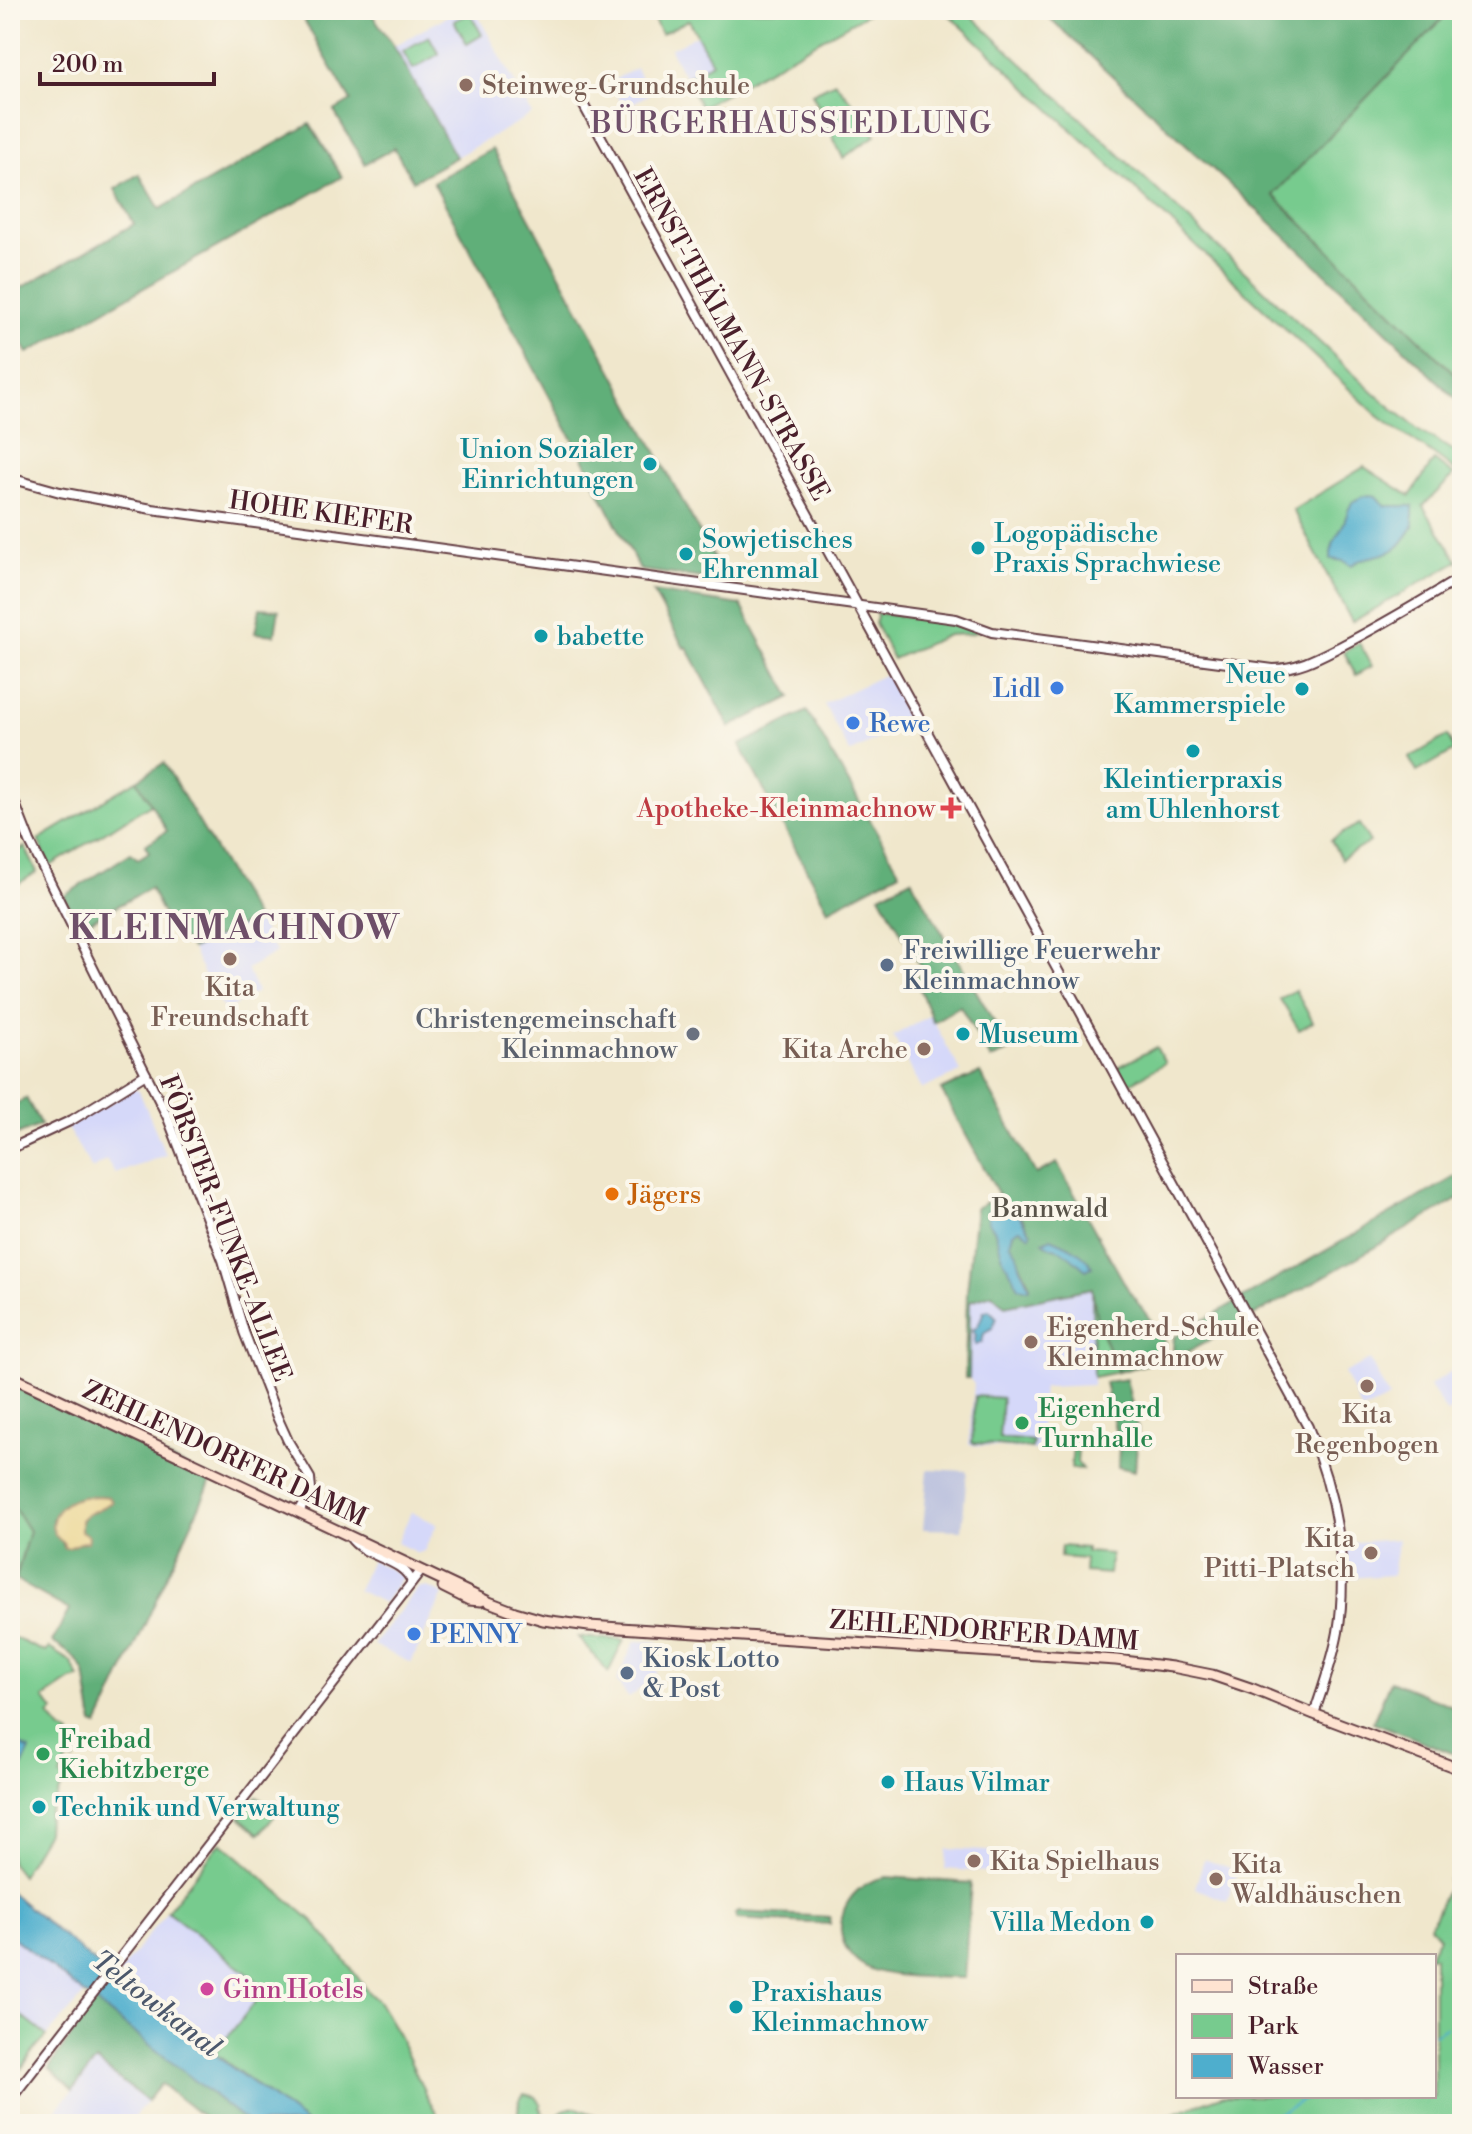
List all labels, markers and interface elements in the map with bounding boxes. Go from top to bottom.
scale bar [40,36,214,86]
text: 200 m [52,50,123,80]
place label: Steinweg-Grundschule [482,70,750,102]
marker: Steinweg-Grundschule [457,76,475,94]
district label: BÜRGERHAUSSIEDLUNG [590,104,993,143]
street label: ERNST-THÄLMANN-STRASSE [626,162,837,506]
place label: Union Sozialer Einrichtungen [460,434,634,496]
marker: Union Sozialer Einrichtungen [641,455,659,473]
street label: HOHE KIEFER [227,484,416,542]
place label: Logopädische Praxis Sprachwiese [994,518,1221,580]
place label: Sowjetisches Ehrenmal [702,524,853,586]
marker: Logopädische Praxis Sprachwiese [969,539,987,557]
marker: Sowjetisches Ehrenmal [677,545,695,563]
place label: babette [557,621,644,653]
marker: babette [532,627,550,645]
place label: Neue Kammerspiele [1114,659,1286,721]
place label: Lidl [993,673,1041,705]
marker: Lidl [1048,679,1066,697]
marker: Neue Kammerspiele [1293,680,1311,698]
place label: Rewe [869,708,931,740]
marker: Rewe [844,714,862,732]
marker: Kleintierpraxis am Uhlenhorst [1184,742,1202,760]
place label: Kleintierpraxis am Uhlenhorst [1103,764,1283,826]
place label: Apotheke-Kleinmachnow [636,793,936,825]
marker: Apotheke-Kleinmachnow [942,799,960,817]
district label: KLEINMACHNOW [69,908,401,950]
place label: Freiwillige Feuerwehr Kleinmachnow [903,935,1161,997]
marker: Kita Freundschaft [221,950,239,968]
marker: Freiwillige Feuerwehr Kleinmachnow [878,956,896,974]
place label: Kita Freundschaft [151,972,309,1034]
place label: Christengemeinschaft Kleinmachnow [415,1004,678,1066]
place label: Museum [979,1019,1079,1051]
marker: Christengemeinschaft Kleinmachnow [684,1025,702,1043]
marker: Museum [954,1025,972,1043]
place label: Kita Arche [782,1034,908,1066]
marker: Kita Arche [915,1040,933,1058]
street label: FÖRSTER-FUNKE-ALLEE [152,1070,299,1386]
place label: Jägers [627,1179,701,1211]
marker: Jägers [603,1185,621,1203]
park label: Bannwald [991,1193,1108,1225]
place label: Eigenherd-Schule Kleinmachnow [1047,1312,1260,1374]
marker: Eigenherd-Schule Kleinmachnow [1022,1333,1040,1351]
street label: ZEHLENDORFER DAMM [77,1374,372,1534]
marker: Kita Regenbogen [1358,1377,1376,1395]
place label: Eigenherd Turnhalle [1038,1393,1161,1455]
place label: Kita Regenbogen [1295,1399,1439,1461]
marker: Eigenherd Turnhalle [1013,1414,1031,1432]
place label: Kita Pitti-Platsch [1204,1523,1356,1585]
marker: Kita Pitti-Platsch [1362,1544,1380,1562]
street label: ZEHLENDORFER DAMM [828,1604,1140,1658]
place label: PENNY [430,1619,523,1651]
marker: PENNY [405,1625,423,1643]
place label: Kiosk Lotto & Post [643,1643,780,1705]
marker: Kiosk Lotto & Post [618,1664,636,1682]
place label: Freibad Kiebitzberge [59,1724,210,1786]
marker: Freibad Kiebitzberge [34,1745,52,1763]
place label: Haus Vilmar [904,1767,1050,1799]
marker: Haus Vilmar [879,1773,897,1791]
place label: Technik und Verwaltung [55,1792,340,1824]
marker: Technik und Verwaltung [30,1798,48,1816]
place label: Kita Spielhaus [990,1846,1160,1878]
place label: Kita Waldhäuschen [1231,1849,1401,1911]
marker: Kita Spielhaus [965,1852,983,1870]
marker: Kita Waldhäuschen [1207,1870,1225,1888]
place label: Villa Medon [989,1907,1131,1939]
marker: Villa Medon [1138,1913,1156,1931]
water label: Teltowkanal [85,1943,228,2065]
legend [1176,1954,1436,2098]
text: Straße [1248,1972,1318,2002]
place label: Ginn Hotels [223,1974,364,2006]
place label: Praxishaus Kleinmachnow [752,1977,929,2039]
marker: Ginn Hotels [198,1980,216,1998]
marker: Praxishaus Kleinmachnow [727,1998,745,2016]
text: Park [1248,2012,1299,2042]
text: Wasser [1247,2052,1324,2082]

